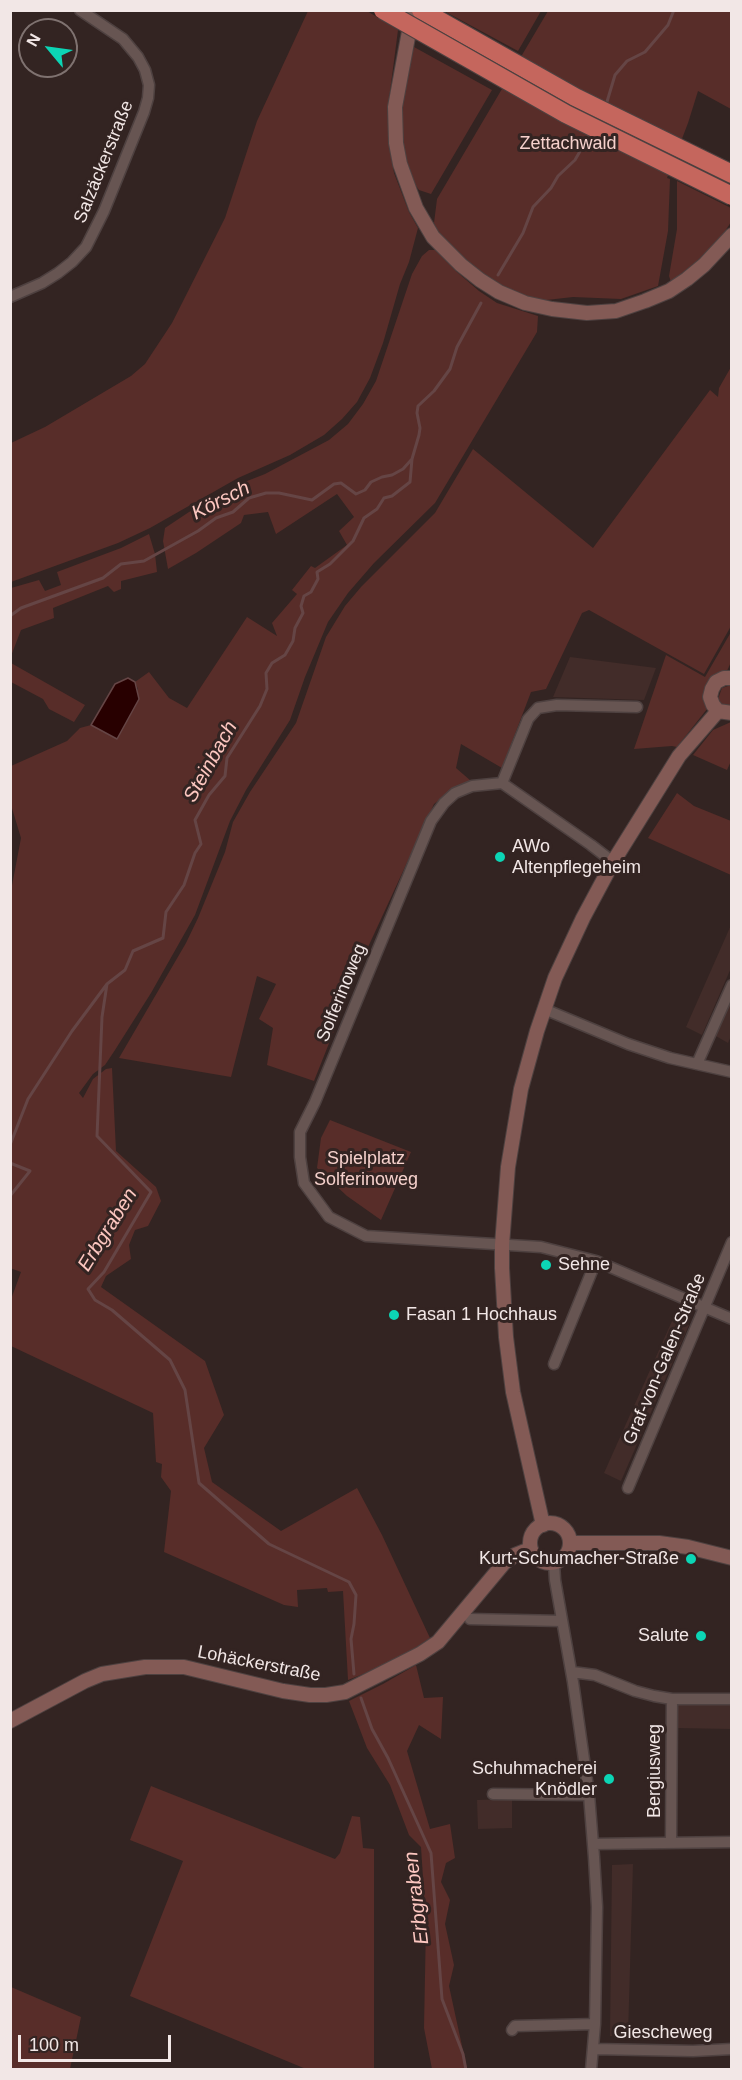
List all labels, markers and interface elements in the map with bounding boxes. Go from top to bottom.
north arrow [18,18,78,78]
text: N [23,31,44,49]
street label: Salzäckerstraße [70,98,138,226]
park label: Zettachwald [519,133,617,155]
water label: Körsch [188,476,254,526]
water label: Steinbach [179,717,243,807]
place label: AWo Altenpflegeheim [512,836,641,878]
marker: AWo Altenpflegeheim [493,850,507,864]
street label: Solferinoweg [312,941,372,1045]
park label: Spielplatz Solferinoweg [314,1148,418,1190]
water label: Erbgraben [73,1184,143,1276]
place label: Sehne [558,1254,610,1276]
marker: Sehne [539,1258,553,1272]
street label: Graf-von-Galen-Straße [619,1270,711,1448]
place label: Fasan 1 Hochhaus [406,1304,557,1326]
marker: Fasan 1 Hochhaus [387,1308,401,1322]
place label: Kurt-Schumacher-Straße [479,1548,679,1570]
marker: Kurt-Schumacher-Straße [684,1552,698,1566]
place label: Salute [638,1625,689,1647]
marker: Salute [694,1629,708,1643]
street label: Lohäckerstraße [196,1641,322,1687]
street label: Bergiusweg [644,1724,666,1818]
place label: Schuhmacherei Knödler [472,1758,597,1800]
marker: Schuhmacherei Knödler [602,1772,616,1786]
water label: Erbgraben [399,1850,435,1946]
street label: Giescheweg [613,2022,713,2044]
scale bar [21,2023,174,2061]
text: 100 m [29,2035,79,2055]

